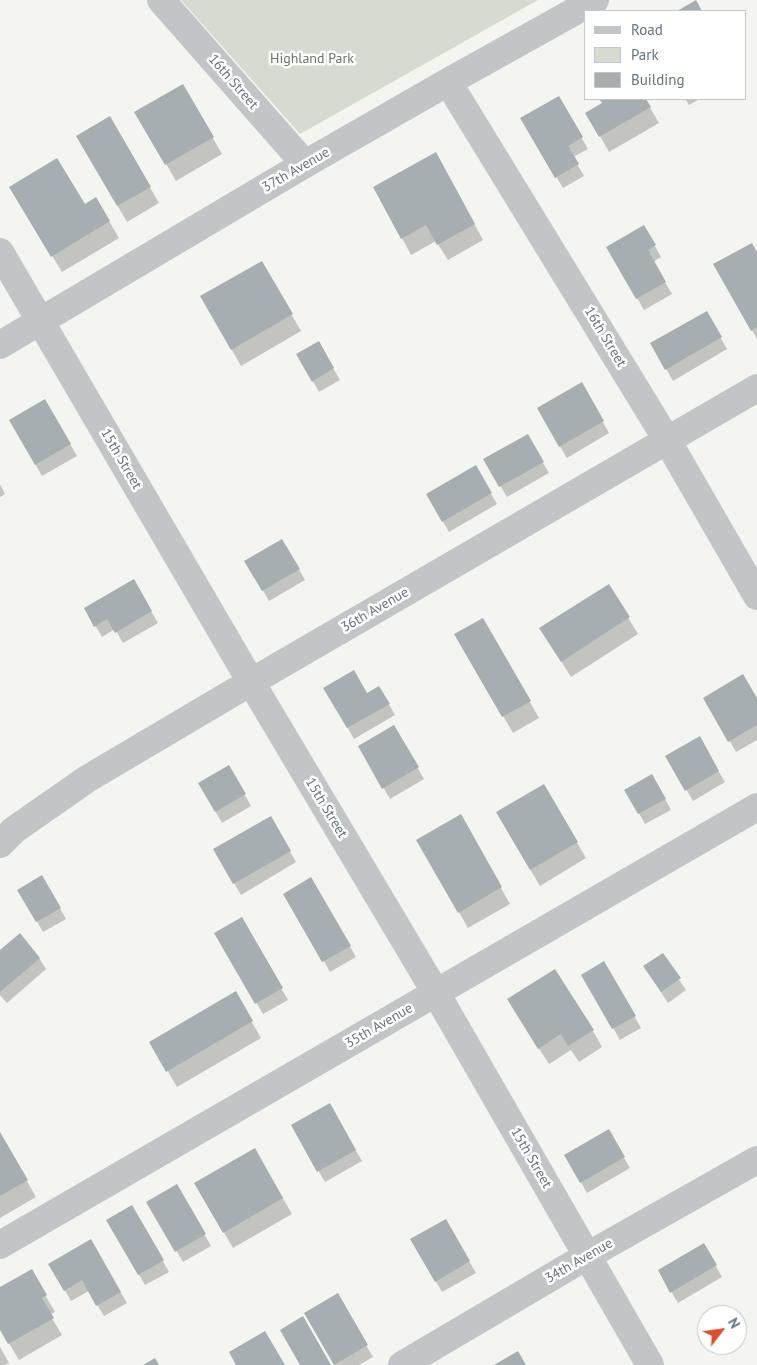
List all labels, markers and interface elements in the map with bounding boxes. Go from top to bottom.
legend [584,10,747,100]
text: Road [631,20,663,39]
text: Park [631,45,659,64]
street label: 16th Street [205,51,261,113]
park label: Highland Park [270,51,354,67]
text: Building [631,70,685,89]
street label: 37th Avenue [259,144,333,196]
street label: 16th Street [581,304,629,370]
street label: 15th Street [97,426,145,492]
street label: 36th Avenue [338,584,412,636]
street label: 15th Street [302,775,350,841]
street label: 35th Avenue [342,1000,416,1052]
street label: 15th Street [507,1125,555,1191]
street label: 34th Avenue [542,1235,616,1287]
north arrow [697,1305,747,1355]
text: N [724,1315,744,1331]

